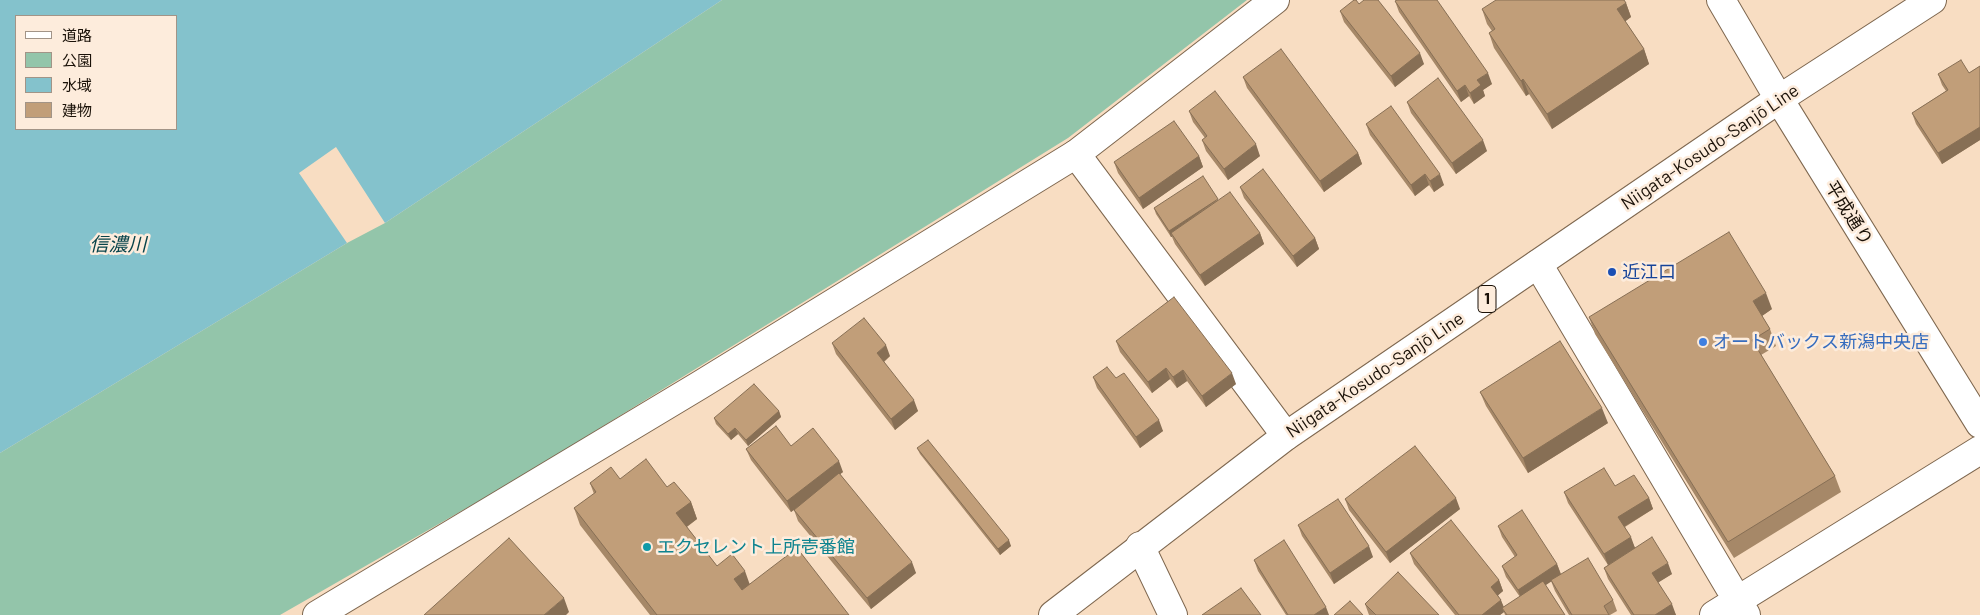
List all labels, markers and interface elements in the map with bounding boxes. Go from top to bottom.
legend [15,15,178,130]
text: 道路 [62,26,92,44]
text: 公園 [62,51,92,69]
text: 水域 [62,76,92,94]
street label: Niigata-Kosudo-Sanjō Line [1617,79,1803,215]
text: 建物 [62,101,92,119]
street label: 平成通り [1821,177,1877,249]
water label: 信濃川 [90,234,146,256]
place label: 近江口 [1622,261,1676,283]
marker: 近江口 [1606,266,1618,278]
road number: 1 [1478,286,1496,312]
street label: Niigata-Kosudo-Sanjō Line [1282,307,1468,443]
place label: オートバックス新潟中央店 [1713,331,1929,353]
marker: オートバックス新潟中央店 [1697,336,1709,348]
place label: エクセレント上所壱番館 [657,536,855,558]
marker: エクセレント上所壱番館 [641,541,653,553]

